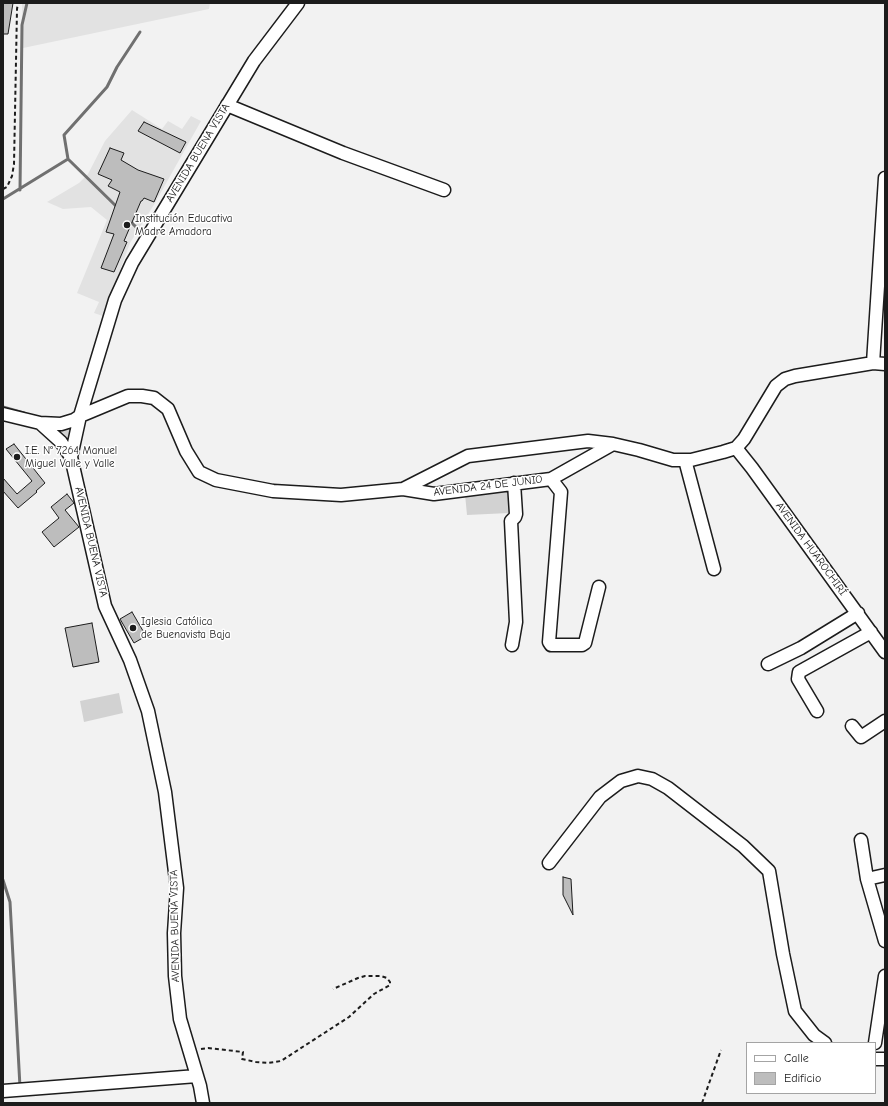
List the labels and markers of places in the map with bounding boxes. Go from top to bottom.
place label: Institución Educativa Madre Amadora [135,212,233,238]
marker: Institución Educativa Madre Amadora [122,220,132,230]
place label: I.E. N° 7264 Manuel Miguel Valle y Valle [25,444,117,470]
marker: I.E. N° 7264 Manuel Miguel Valle y Valle [12,452,22,462]
place label: Iglesia Católica de Buenavista Baja [141,615,230,641]
marker: Iglesia Católica de Buenavista Baja [128,623,138,633]

